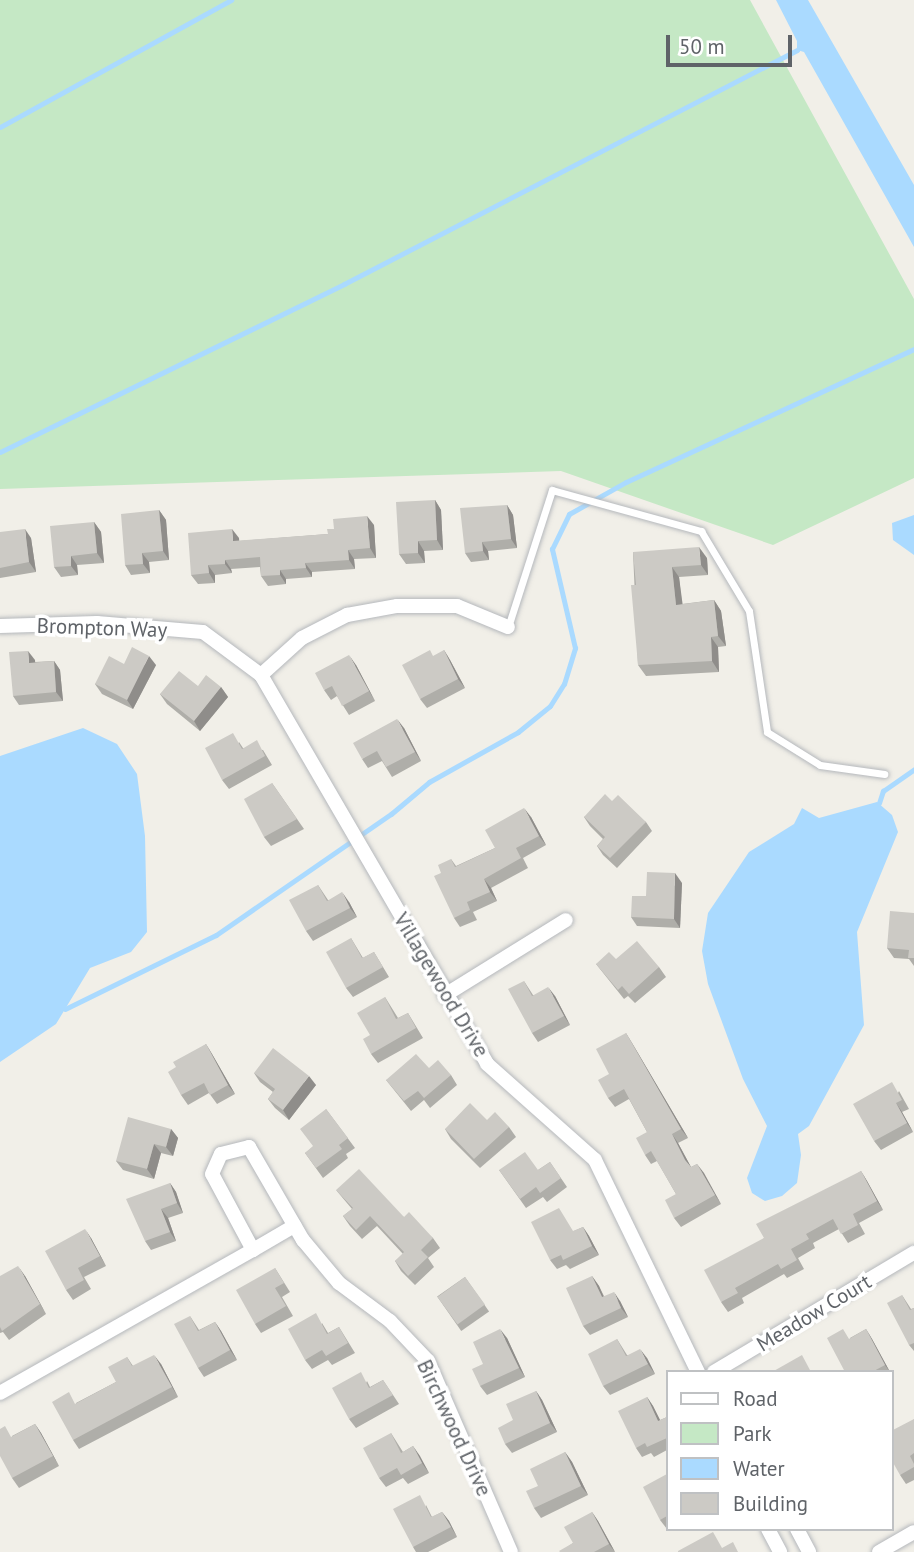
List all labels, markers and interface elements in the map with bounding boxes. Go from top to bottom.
scale bar [669,21,795,65]
text: 50 m [679,33,725,60]
street label: Brompton Way [36,613,168,643]
street label: Villagewood Drive [388,908,494,1062]
street label: Meadow Court [752,1269,876,1357]
street label: Birchwood Drive [411,1356,497,1500]
legend [666,1370,893,1531]
text: Road [733,1385,777,1412]
text: Park [733,1420,772,1447]
text: Water [733,1455,785,1482]
text: Building [733,1490,808,1517]

